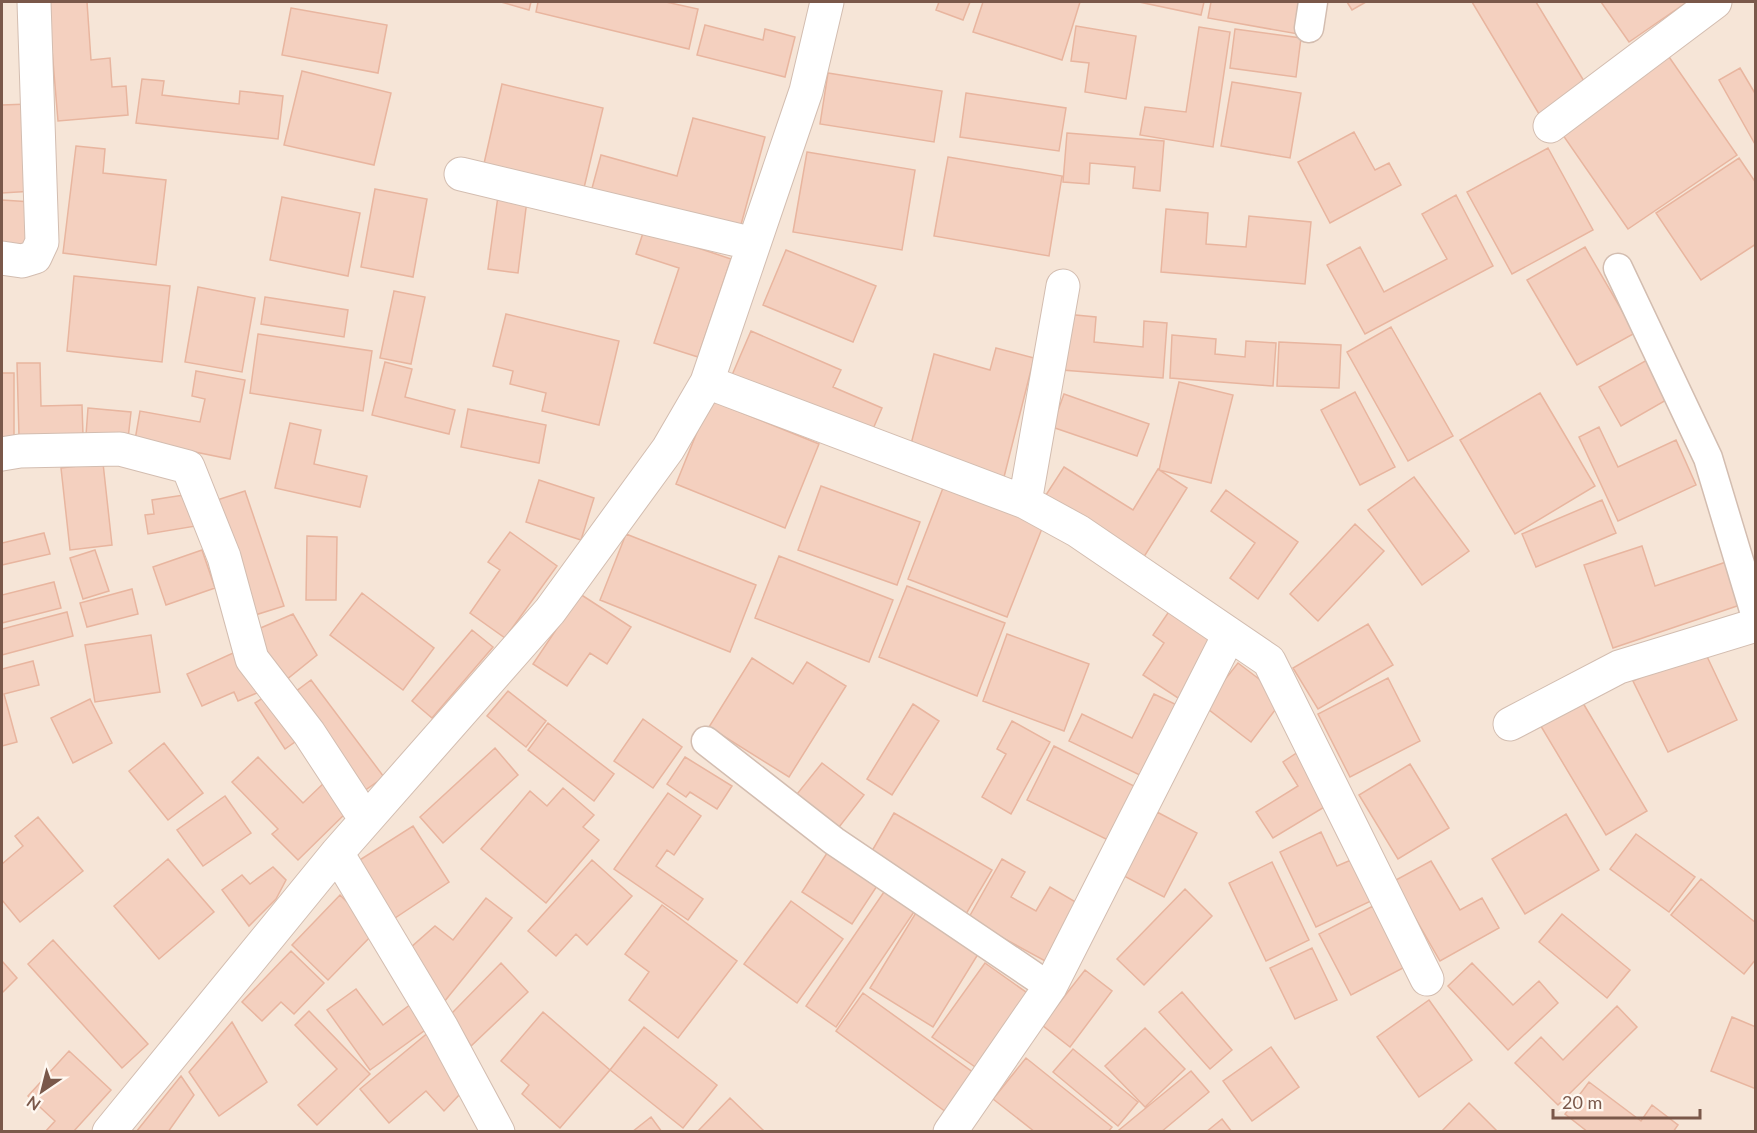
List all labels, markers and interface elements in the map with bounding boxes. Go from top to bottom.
north arrow [12,1061,72,1121]
scale bar [1553,1082,1700,1120]
text: 20 m [1562,1091,1602,1113]
text: N [23,1092,44,1115]

